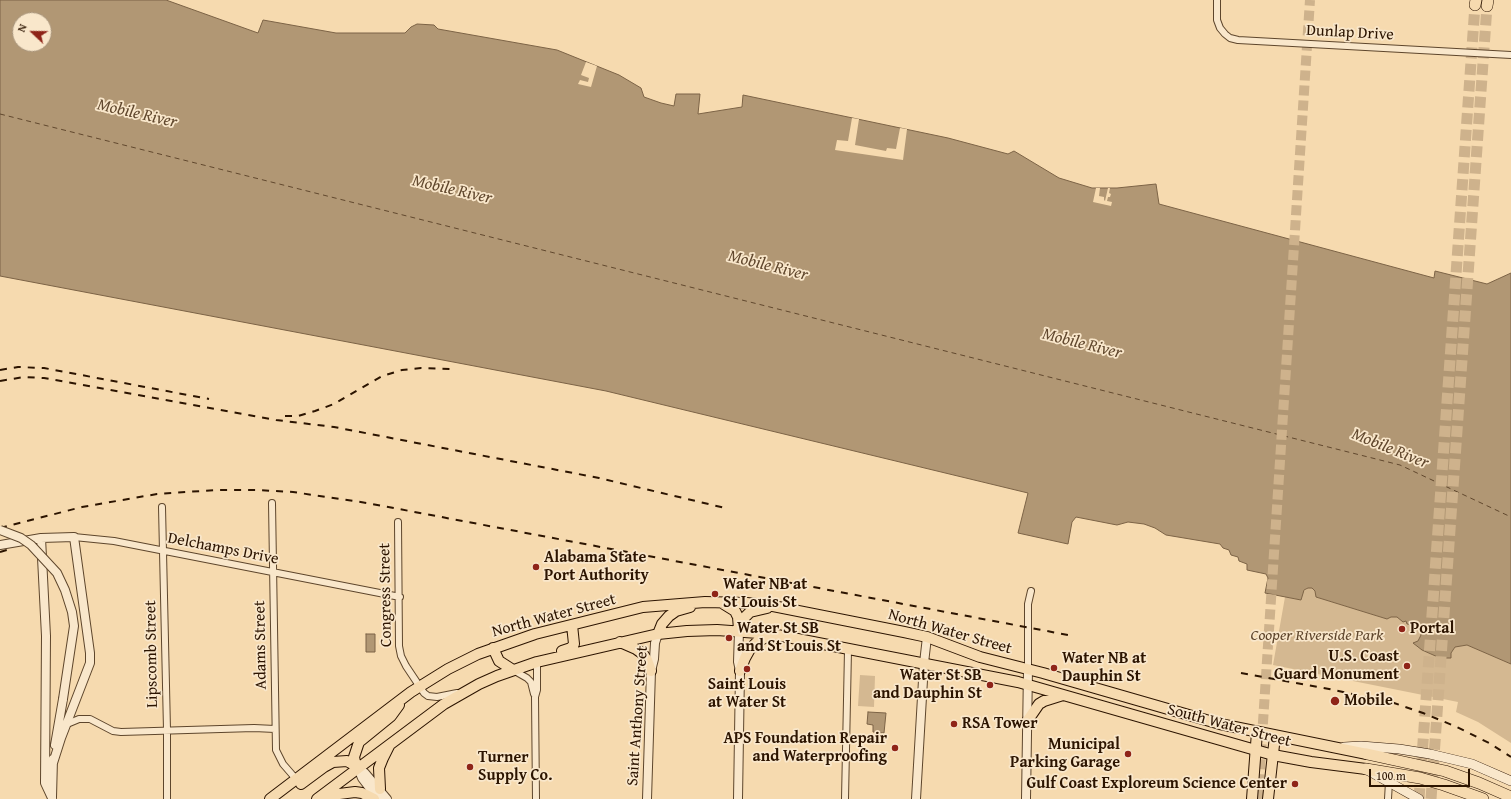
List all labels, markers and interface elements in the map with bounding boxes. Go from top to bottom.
north arrow [12,12,52,52]
text: N [13,21,31,34]
street label: Dunlap Drive [1306,21,1394,45]
water label: Mobile River [95,95,179,133]
water label: Mobile River [410,171,494,209]
water label: Mobile River [726,246,810,286]
water label: Mobile River [1040,324,1124,364]
water label: Mobile River [1349,424,1431,474]
street label: Delchamps Drive [166,529,280,569]
street label: Congress Street [375,543,397,647]
place label: Alabama State Port Authority [544,548,649,586]
marker: Alabama State Port Authority [531,562,541,572]
place label: Water NB at St Louis St [723,575,807,613]
marker: Water NB at St Louis St [710,589,720,599]
street label: North Water Street [490,590,618,642]
street label: Lipscomb Street [141,600,163,708]
street label: Adams Street [251,600,271,690]
street label: North Water Street [886,605,1014,659]
place label: Water St SB and St Louis St [737,619,841,657]
place label: Portal [1410,619,1454,639]
marker: Portal [1397,624,1407,634]
park label: Cooper Riverside Park [1251,626,1383,646]
marker: Water St SB and St Louis St [724,633,734,643]
street label: Saint Anthony Street [624,645,652,787]
place label: U.S. Coast Guard Monument [1274,647,1399,685]
place label: Water NB at Dauphin St [1062,649,1146,687]
marker: U.S. Coast Guard Monument [1402,661,1412,671]
marker: Water NB at Dauphin St [1049,663,1059,673]
marker: Saint Louis at Water St [742,664,752,674]
place label: Water St SB and Dauphin St [873,666,982,704]
place label: Saint Louis at Water St [708,675,786,713]
marker: Water St SB and Dauphin St [985,680,995,690]
place label: Mobile [1344,691,1393,711]
marker: Mobile [1329,695,1341,707]
street label: South Water Street [1165,700,1293,752]
place label: RSA Tower [962,714,1038,734]
marker: RSA Tower [949,719,959,729]
place label: APS Foundation Repair and Waterproofing [723,729,887,767]
place label: Municipal Parking Garage [1010,735,1120,773]
marker: APS Foundation Repair and Waterproofing [890,743,900,753]
place label: Turner Supply Co. [478,748,553,786]
marker: Municipal Parking Garage [1123,749,1133,759]
scale bar [1371,761,1472,787]
marker: Turner Supply Co. [465,762,475,772]
text: 100 m [1376,767,1406,784]
place label: Gulf Coast Exploreum Science Center [1026,774,1287,794]
marker: Gulf Coast Exploreum Science Center [1290,779,1300,789]

